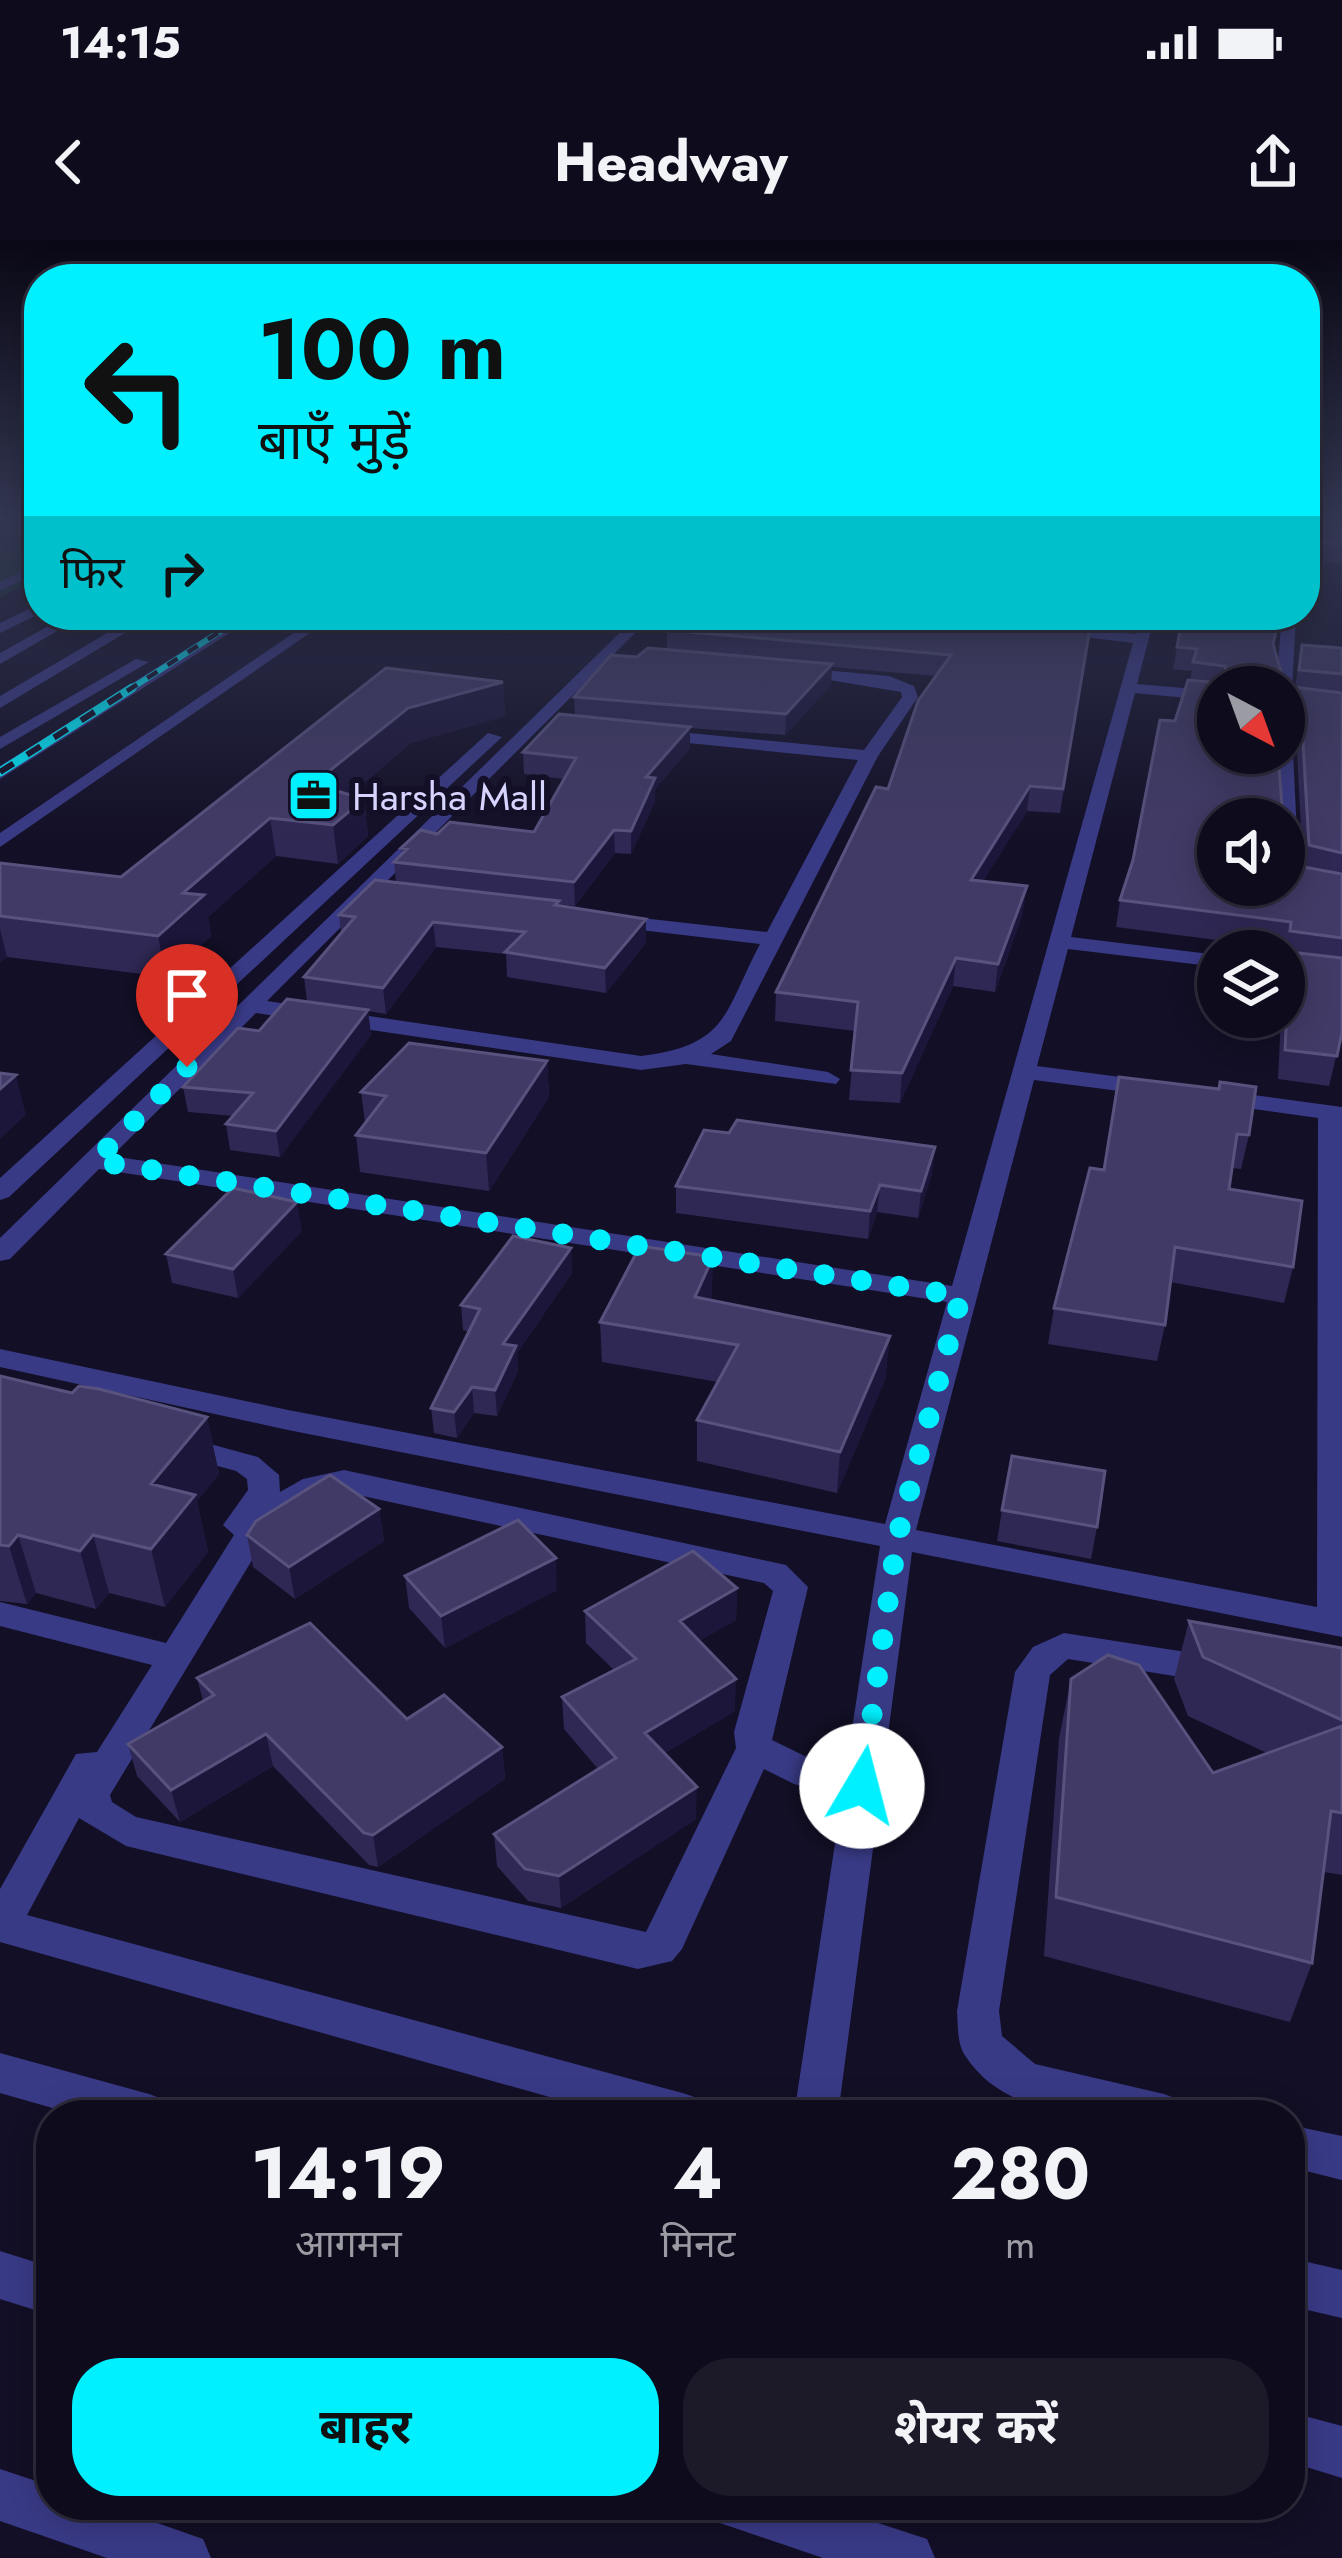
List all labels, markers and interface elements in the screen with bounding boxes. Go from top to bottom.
text: 14:15 [60,10,181,75]
text: Headway [554,123,788,201]
icon: back [36,129,102,195]
icon: share [1240,129,1306,195]
text: 100 m [258,289,506,411]
icon: left [60,312,216,468]
text: बाएँ मुड़ें [258,401,410,479]
text: फिर [60,540,125,605]
icon: right [149,540,215,606]
north arrow [1197,666,1305,774]
map controls [1197,666,1305,1038]
office icon: Harsha Mall [285,768,341,824]
place label: Harsha Mall [352,768,547,825]
button: sound [1197,798,1305,906]
button: layers [1197,930,1305,1038]
pin [136,944,238,1067]
icon: arrive [154,962,220,1028]
position arrow [799,1723,925,1849]
text: 14:19 [251,2121,446,2225]
text: 4 [673,2121,723,2225]
text: 280 [950,2122,1090,2226]
text: आगमन [295,2215,402,2272]
text: मिनट [661,2215,735,2272]
text: m [1005,2216,1035,2273]
button: बाहर [72,2358,659,2496]
button: शेयर करें [683,2358,1269,2496]

